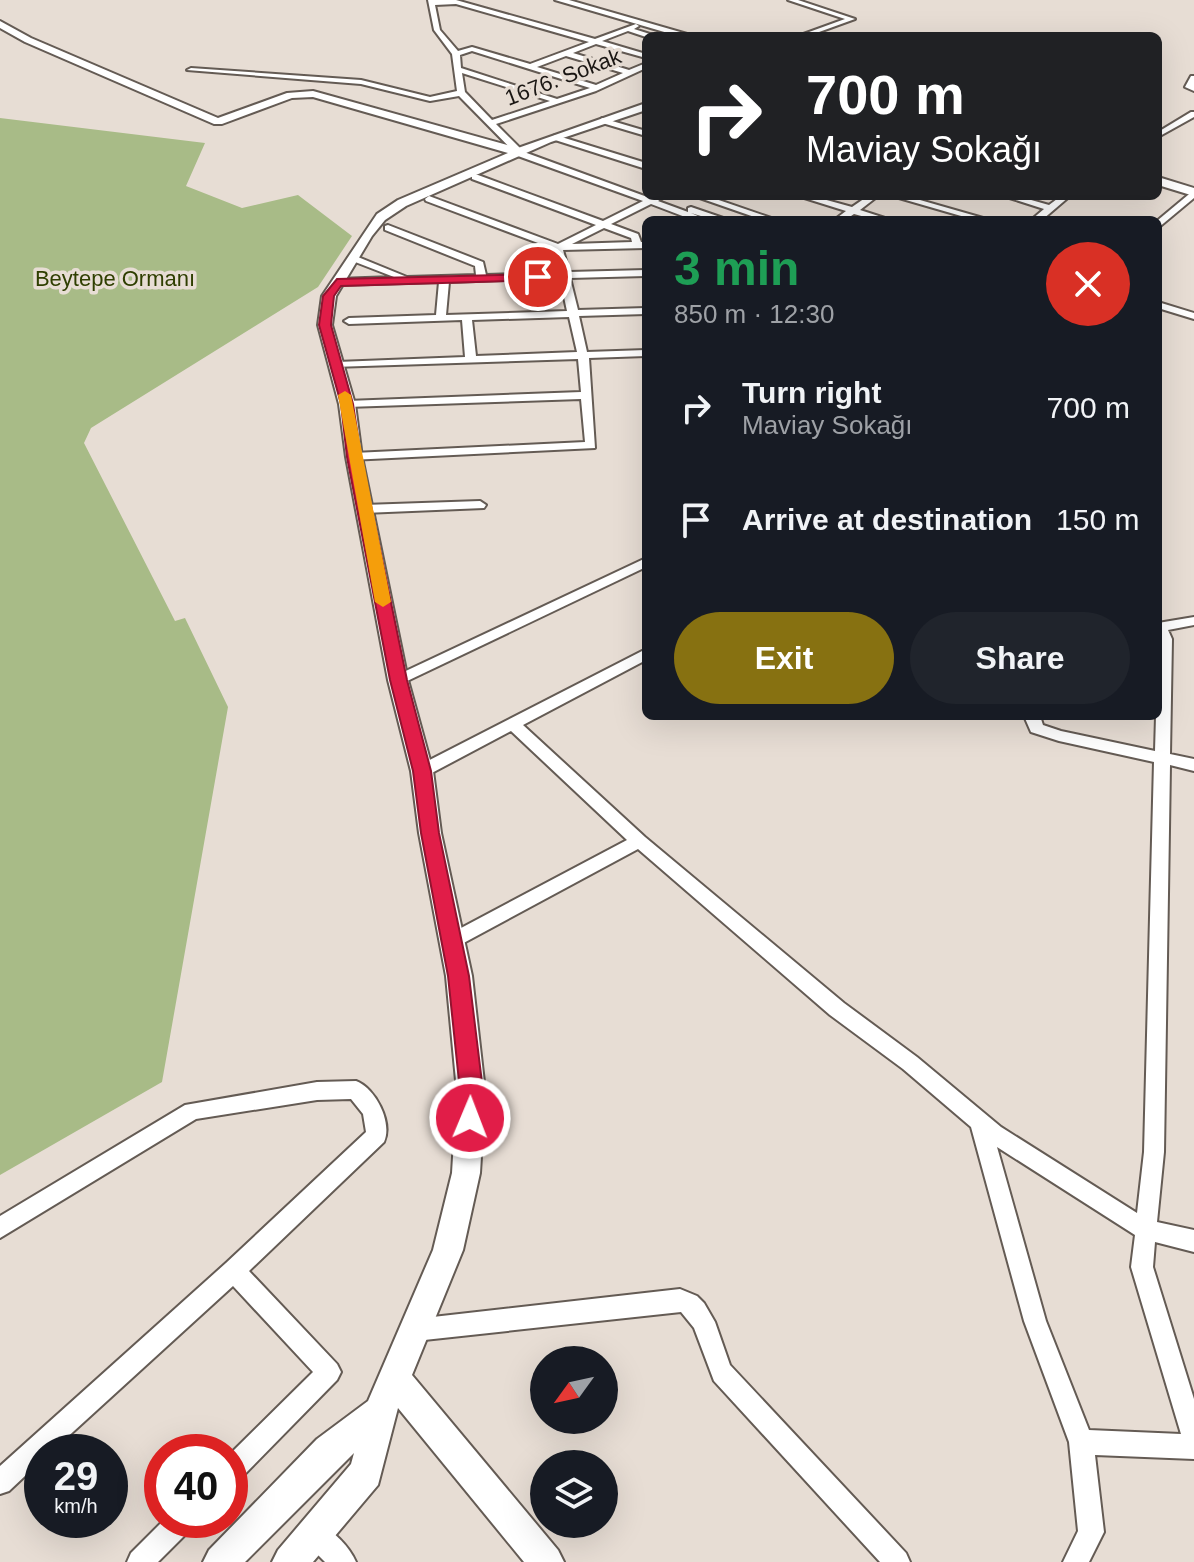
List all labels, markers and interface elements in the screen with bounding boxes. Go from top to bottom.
street label: 1676. Sokak [501,43,626,111]
text: 700 m [806,63,965,126]
icon: right [674,64,778,168]
text: Maviay Sokağı [806,129,1042,170]
text: 3 min [674,242,799,295]
button: close [1046,242,1130,326]
pin [504,243,572,311]
icon: arrive [516,255,560,299]
park label: Beytepe Ormanı [35,266,195,291]
text: 850 m · 12:30 [674,299,834,329]
text: Turn right [742,376,881,409]
icon: right [674,386,718,430]
text: 700 m [1047,391,1130,424]
text: Maviay Sokağı [742,410,913,440]
icon: arrive [674,498,718,542]
text: Arrive at destination [742,503,1032,536]
text: 150 m [1056,503,1139,536]
button: Exit [674,612,894,704]
button: Share [910,612,1130,704]
position arrow [428,1076,512,1160]
north arrow [530,1346,618,1434]
map controls [530,1346,618,1538]
speed limit sign: 40 [144,1434,248,1538]
button: layers [530,1450,618,1538]
text: 29 [54,1454,98,1498]
text: km/h [54,1495,98,1517]

